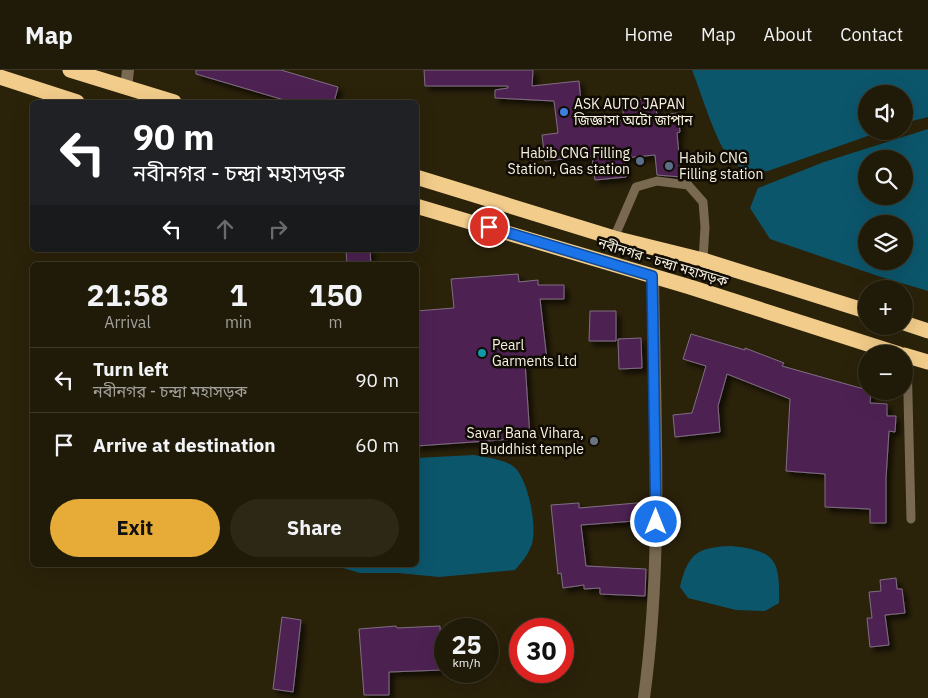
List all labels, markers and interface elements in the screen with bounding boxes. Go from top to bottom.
text: Map [25,19,73,51]
text: Home [625,23,673,46]
text: Map [701,23,736,46]
text: About [764,23,812,46]
text: Contact [840,23,903,46]
map controls [858,85,913,400]
button: sound [858,85,913,140]
place label: ASK AUTO JAPAN জিজ্ঞাসা অটো জাপান [573,95,693,129]
marker: ASK AUTO JAPAN জিজ্ঞাসা অটো জাপান [558,106,570,118]
text: 90 m [133,114,215,160]
icon: left [50,120,115,185]
place label: Habib CNG Filling Station, Gas station [508,144,631,178]
place label: Habib CNG Filling station [679,149,763,183]
button: search [858,150,913,205]
marker: Habib CNG Filling Station, Gas station [634,155,646,167]
text: নবীনগর - চন্দ্রা মহাসড়ক [133,158,345,187]
marker: Habib CNG Filling station [663,160,675,172]
pin [468,206,510,248]
icon: arrive [475,213,503,241]
icon: left [158,215,186,243]
icon: ahead [211,215,239,243]
icon: right [264,215,292,243]
button: layers [858,215,913,270]
street label: নবীনগর - চন্দ্রা মহাসড়ক [595,233,731,291]
text: 21:58 [87,275,168,314]
text: 1 [229,275,247,314]
text: 150 [308,275,362,314]
button: + [858,280,913,335]
text: Arrival [104,312,151,332]
text: min [225,312,252,332]
text: m [328,312,342,332]
place label: Pearl Garments Ltd [492,336,577,370]
button: − [858,345,913,400]
marker: Pearl Garments Ltd [476,347,488,359]
text: Turn left [93,357,169,381]
icon: left [50,366,78,394]
text: 90 m [355,368,399,392]
text: নবীনগর - চন্দ্রা মহাসড়ক [93,381,247,401]
place label: Savar Bana Vihara, Buddhist temple [467,424,584,458]
icon: arrive [50,431,78,459]
text: Arrive at destination [93,433,276,457]
text: 60 m [355,433,399,457]
marker: Savar Bana Vihara, Buddhist temple [588,435,600,447]
position arrow [629,495,681,547]
button: Exit [50,499,220,557]
button: Share [230,499,399,557]
speed limit sign: 30 [509,618,574,683]
text: 25 [451,628,482,661]
text: km/h [452,655,481,670]

